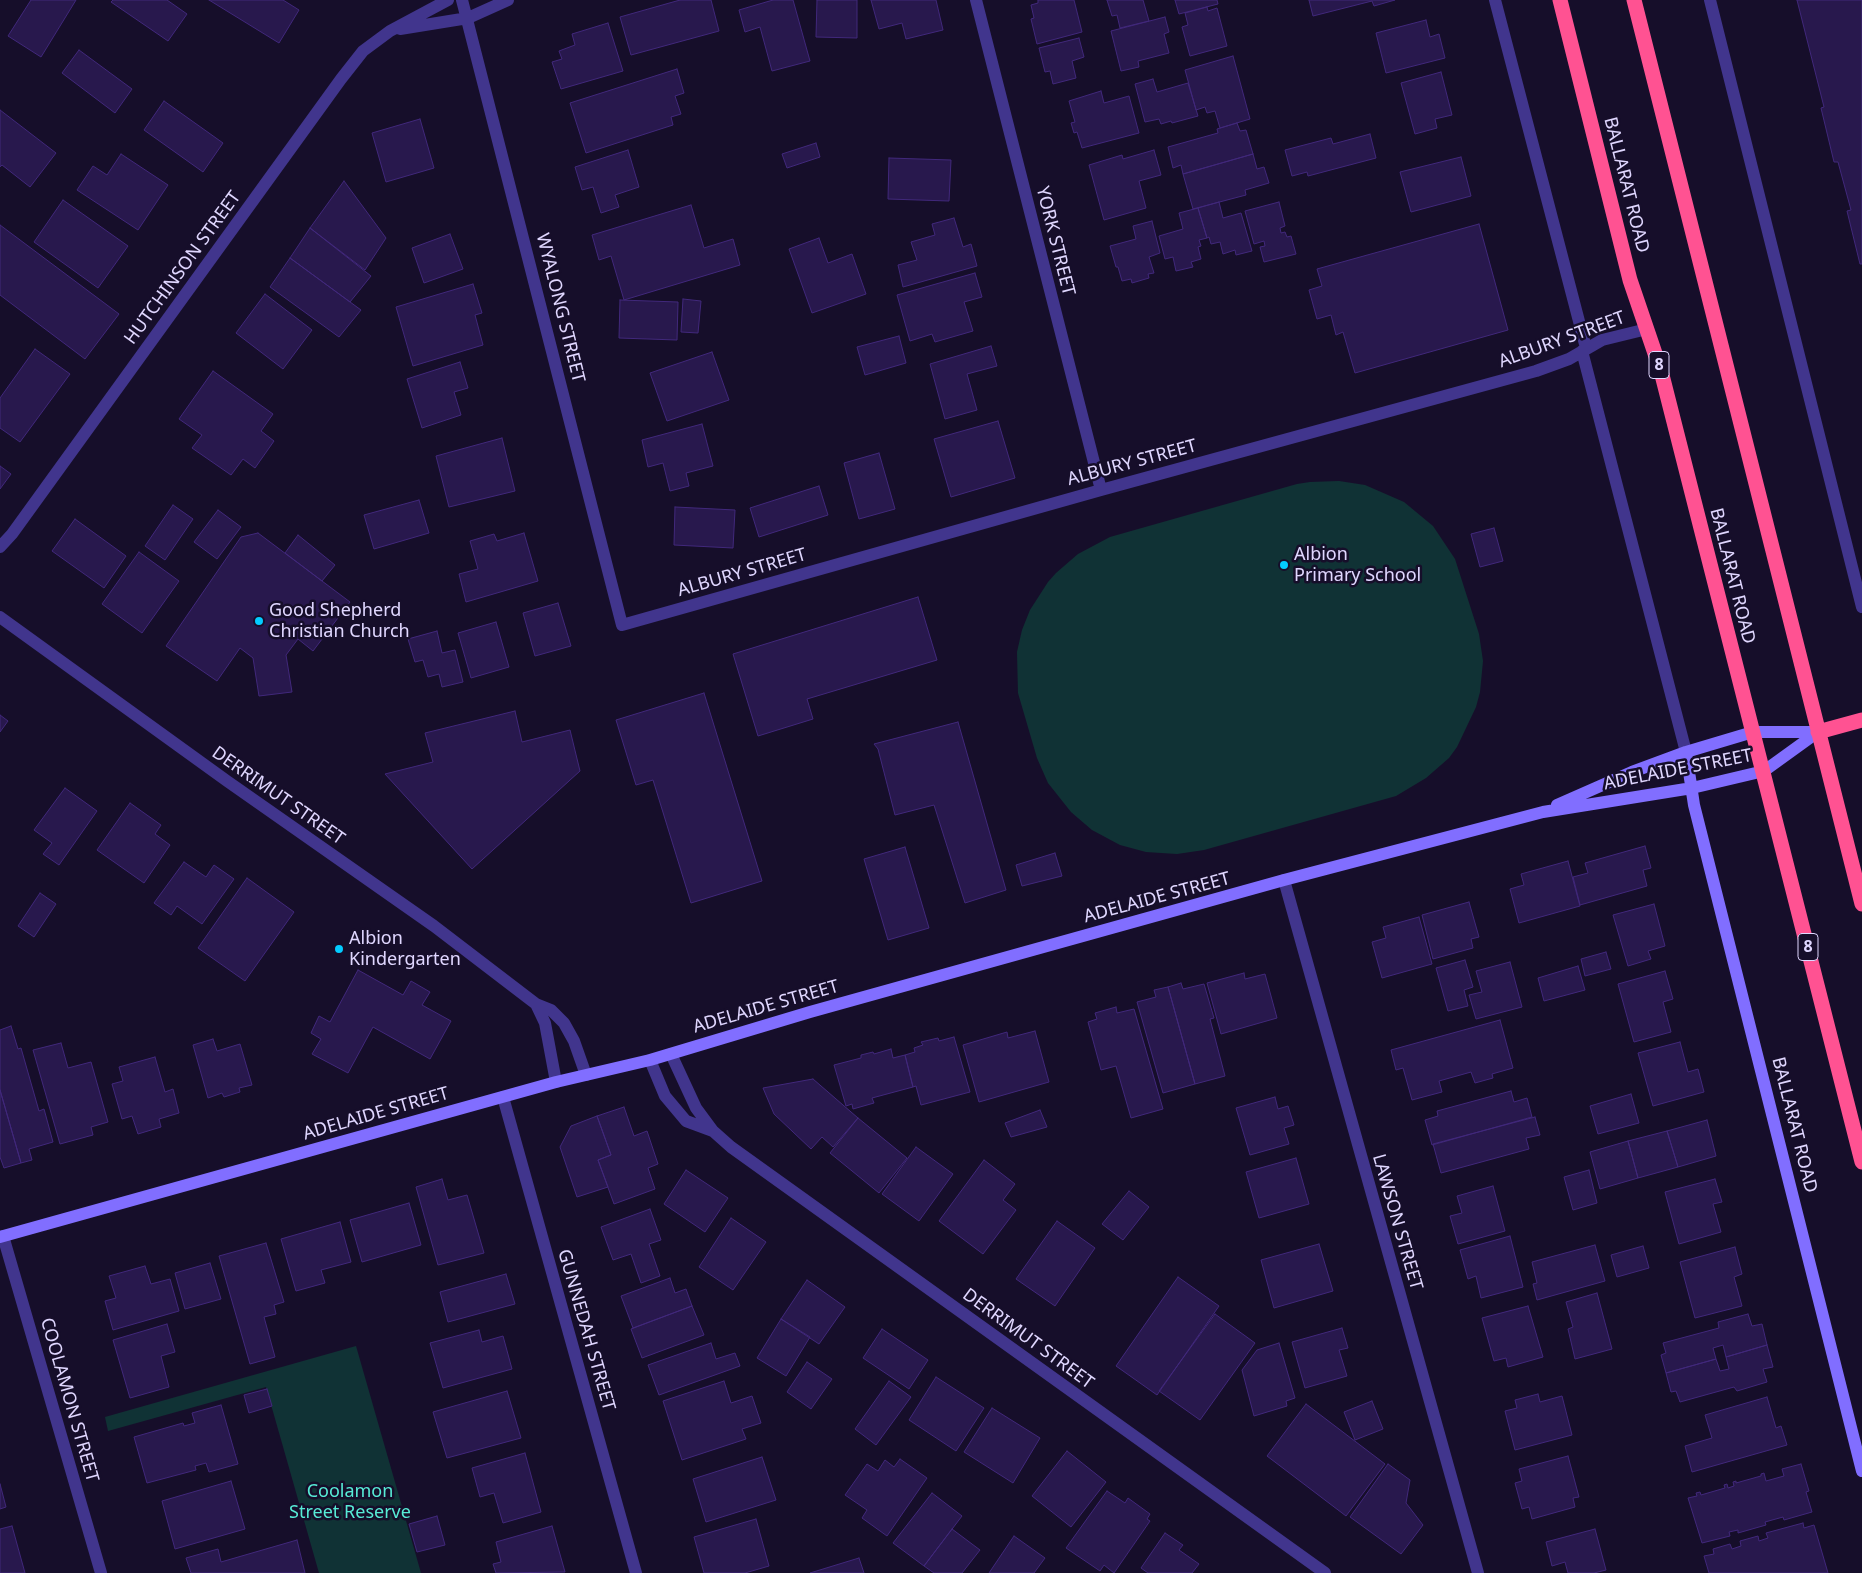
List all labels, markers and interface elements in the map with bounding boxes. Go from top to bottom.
street label: BALLARAT ROAD [1599,115,1653,255]
street label: YORK STREET [1031,184,1079,298]
street label: HUTCHINSON STREET [120,187,246,349]
street label: WYALONG STREET [531,231,589,385]
street label: ALBURY STREET [1496,307,1628,373]
road number: 8 [1649,352,1669,378]
street label: ALBURY STREET [1065,435,1199,491]
street label: BALLARAT ROAD [1705,506,1759,646]
street label: ALBURY STREET [675,544,809,602]
place label: Albion Primary School [1294,544,1421,586]
marker: Albion Primary School [1278,559,1290,571]
place label: Good Shepherd Christian Church [269,600,410,642]
marker: Good Shepherd Christian Church [253,615,265,627]
street label: DERRIMUT STREET [208,742,348,850]
street label: ADELAIDE STREET [1602,745,1754,795]
street label: ADELAIDE STREET [1081,868,1233,928]
place label: Albion Kindergarten [349,928,461,971]
road number: 8 [1798,934,1818,960]
marker: Albion Kindergarten [333,943,345,955]
street label: ADELAIDE STREET [691,976,841,1038]
street label: BALLARAT ROAD [1767,1055,1821,1195]
street label: ADELAIDE STREET [301,1083,451,1145]
street label: LAWSON STREET [1367,1152,1427,1292]
street label: GUNNEDAH STREET [553,1247,619,1413]
street label: DERRIMUT STREET [958,1284,1098,1394]
street label: COOLAMON STREET [35,1315,103,1485]
park label: Coolamon Street Reserve [289,1481,411,1524]

